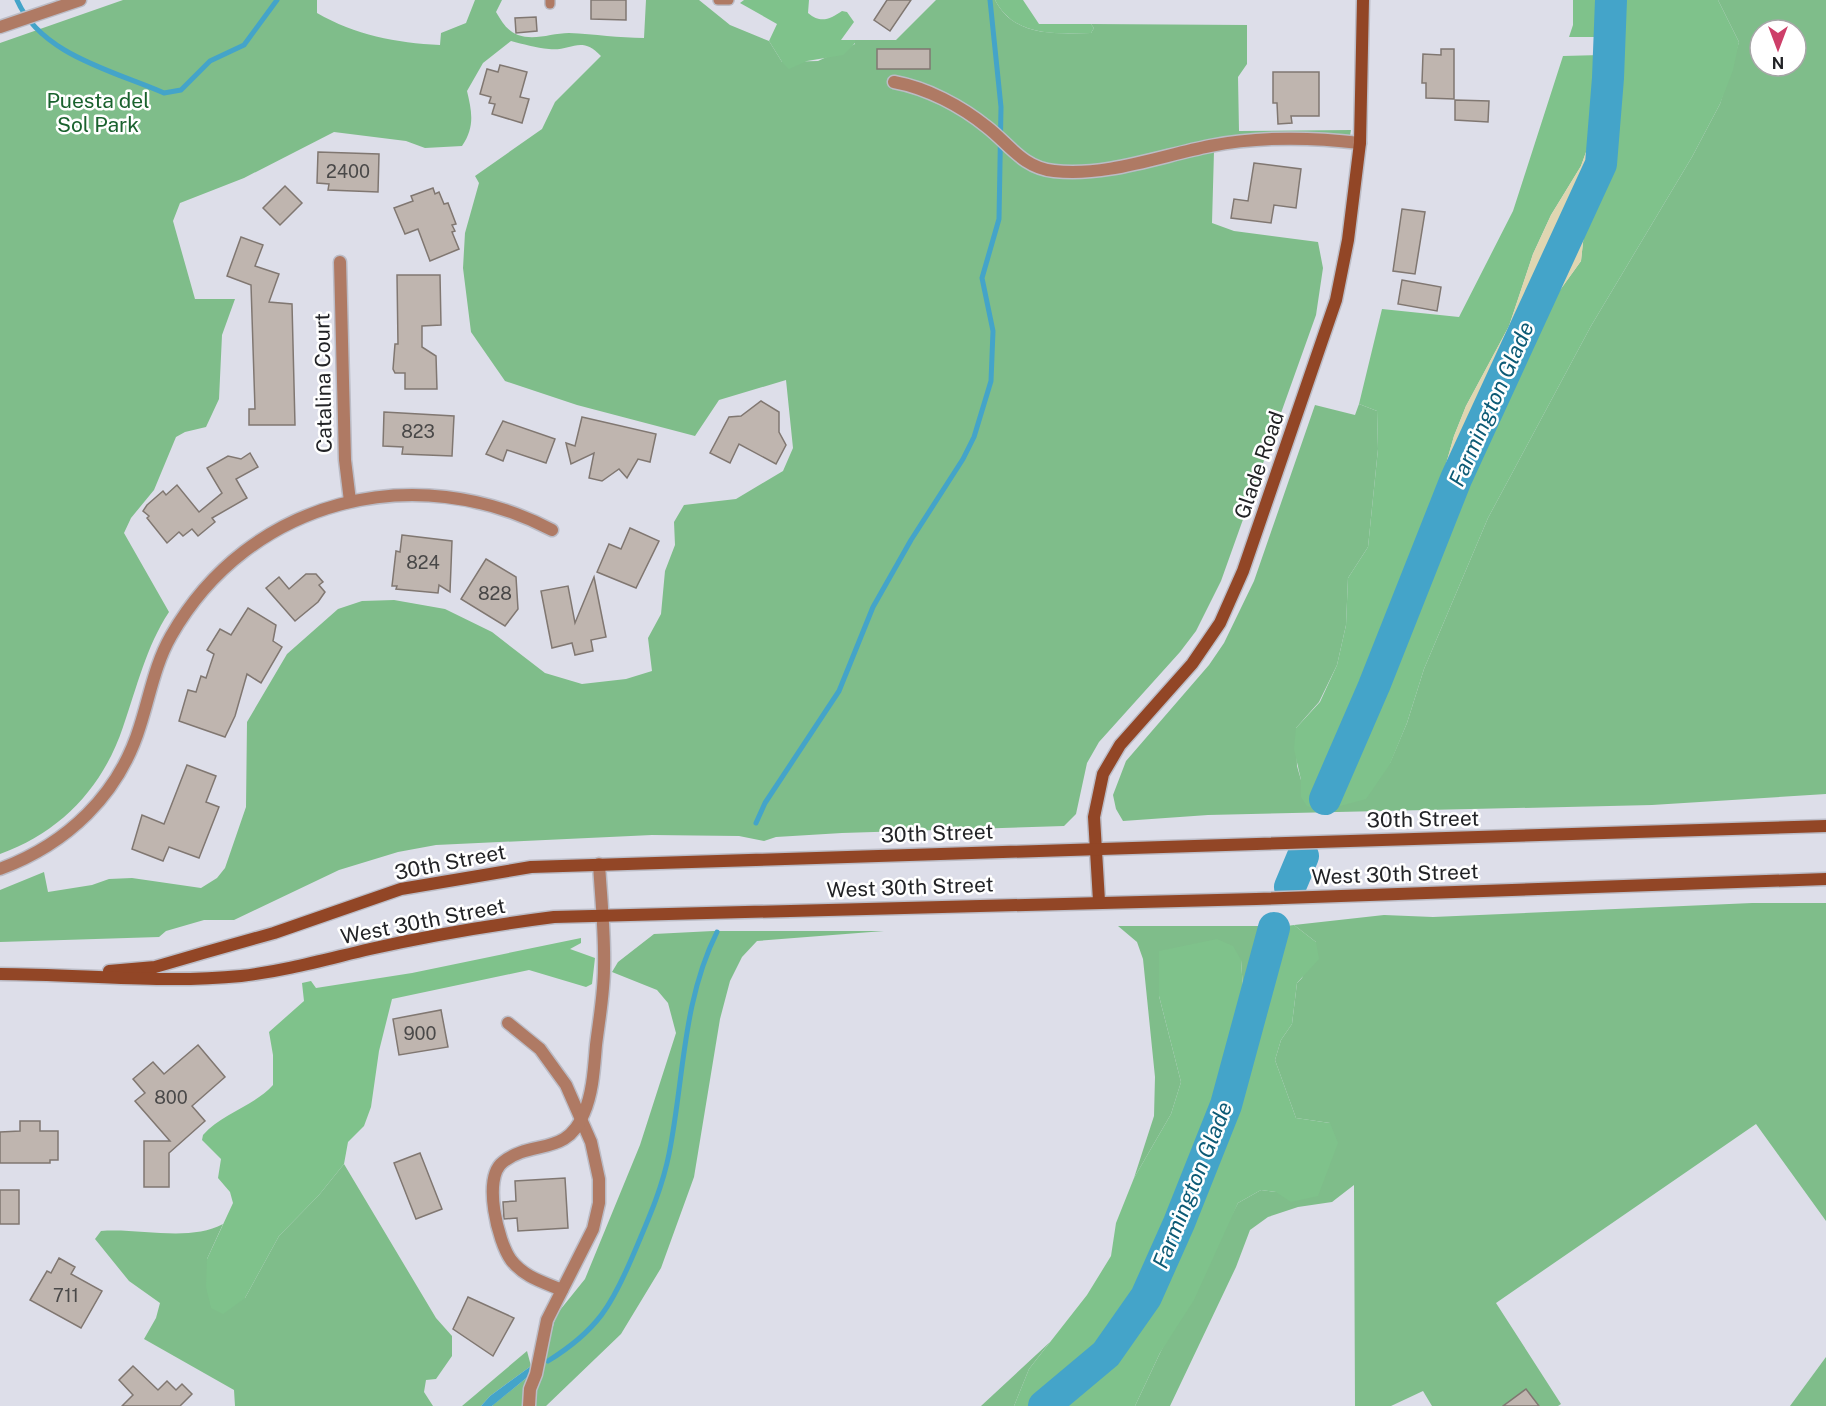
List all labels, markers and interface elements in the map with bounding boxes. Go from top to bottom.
north arrow [1748,18,1808,78]
text: N [1772,53,1784,72]
park label: Puesta del Sol Park [46,88,150,137]
house number: 2400 [326,161,370,182]
street label: Catalina Court [309,313,337,453]
water label: Farmington Glade [1443,318,1539,490]
street label: Glade Road [1229,408,1289,522]
house number: 823 [401,421,435,442]
house number: 824 [406,552,440,573]
house number: 828 [478,583,512,604]
street label: 30th Street [1366,806,1480,832]
street label: 30th Street [880,819,994,847]
street label: 30th Street [392,839,508,885]
street label: West 30th Street [1311,859,1479,889]
street label: West 30th Street [826,872,994,902]
street label: West 30th Street [339,893,507,949]
house number: 900 [403,1023,437,1044]
house number: 800 [154,1087,188,1108]
water label: Farmington Glade [1147,1098,1237,1272]
house number: 711 [53,1285,79,1306]

